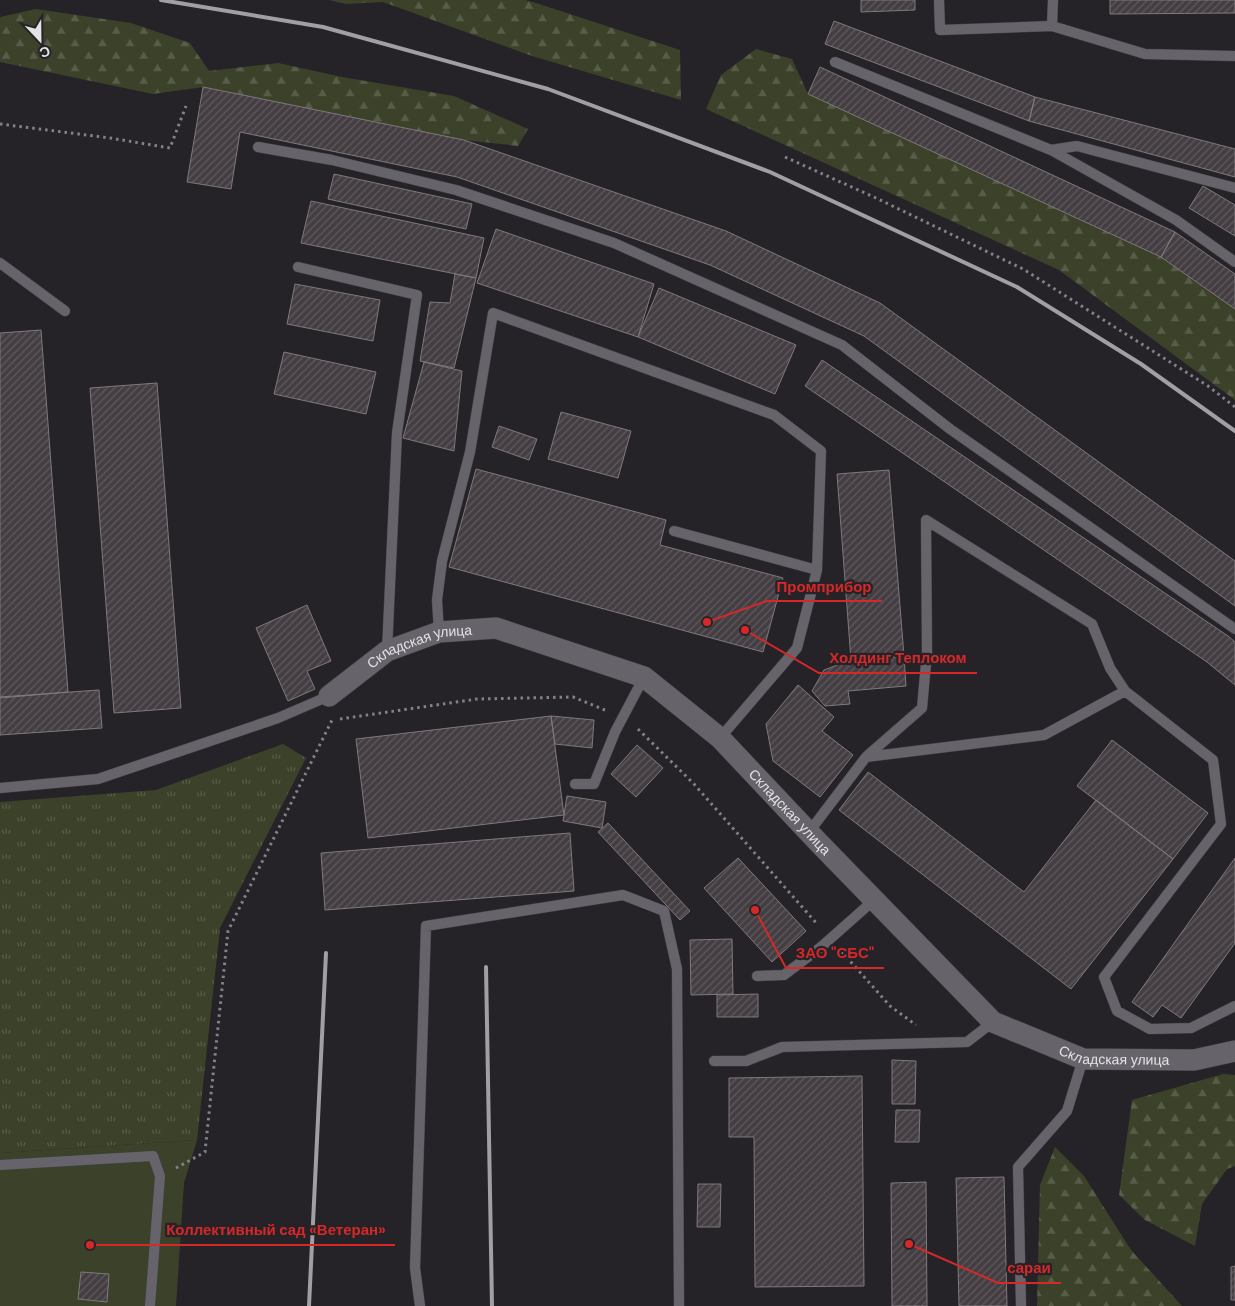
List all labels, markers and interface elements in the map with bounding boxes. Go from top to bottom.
north arrow [15,15,65,65]
text: С [37,42,53,62]
callout: Промприбор [767,571,882,601]
text: Промприбор [776,577,872,597]
street label: Складская улица [363,621,473,672]
callout: Холдинг Теплоком [819,643,977,673]
text: Холдинг Теплоком [829,648,967,668]
street label: Складская улица [745,765,835,859]
callout: ЗАО "СБС" [786,938,884,968]
text: ЗАО "СБС" [796,943,874,963]
street label: Складская улица [1056,1041,1170,1069]
callout: Коллективный сад «Ветеран» [156,1215,395,1245]
text: Коллективный сад «Ветеран» [166,1220,386,1240]
callout: сараи [998,1253,1061,1283]
text: сараи [1007,1258,1051,1278]

